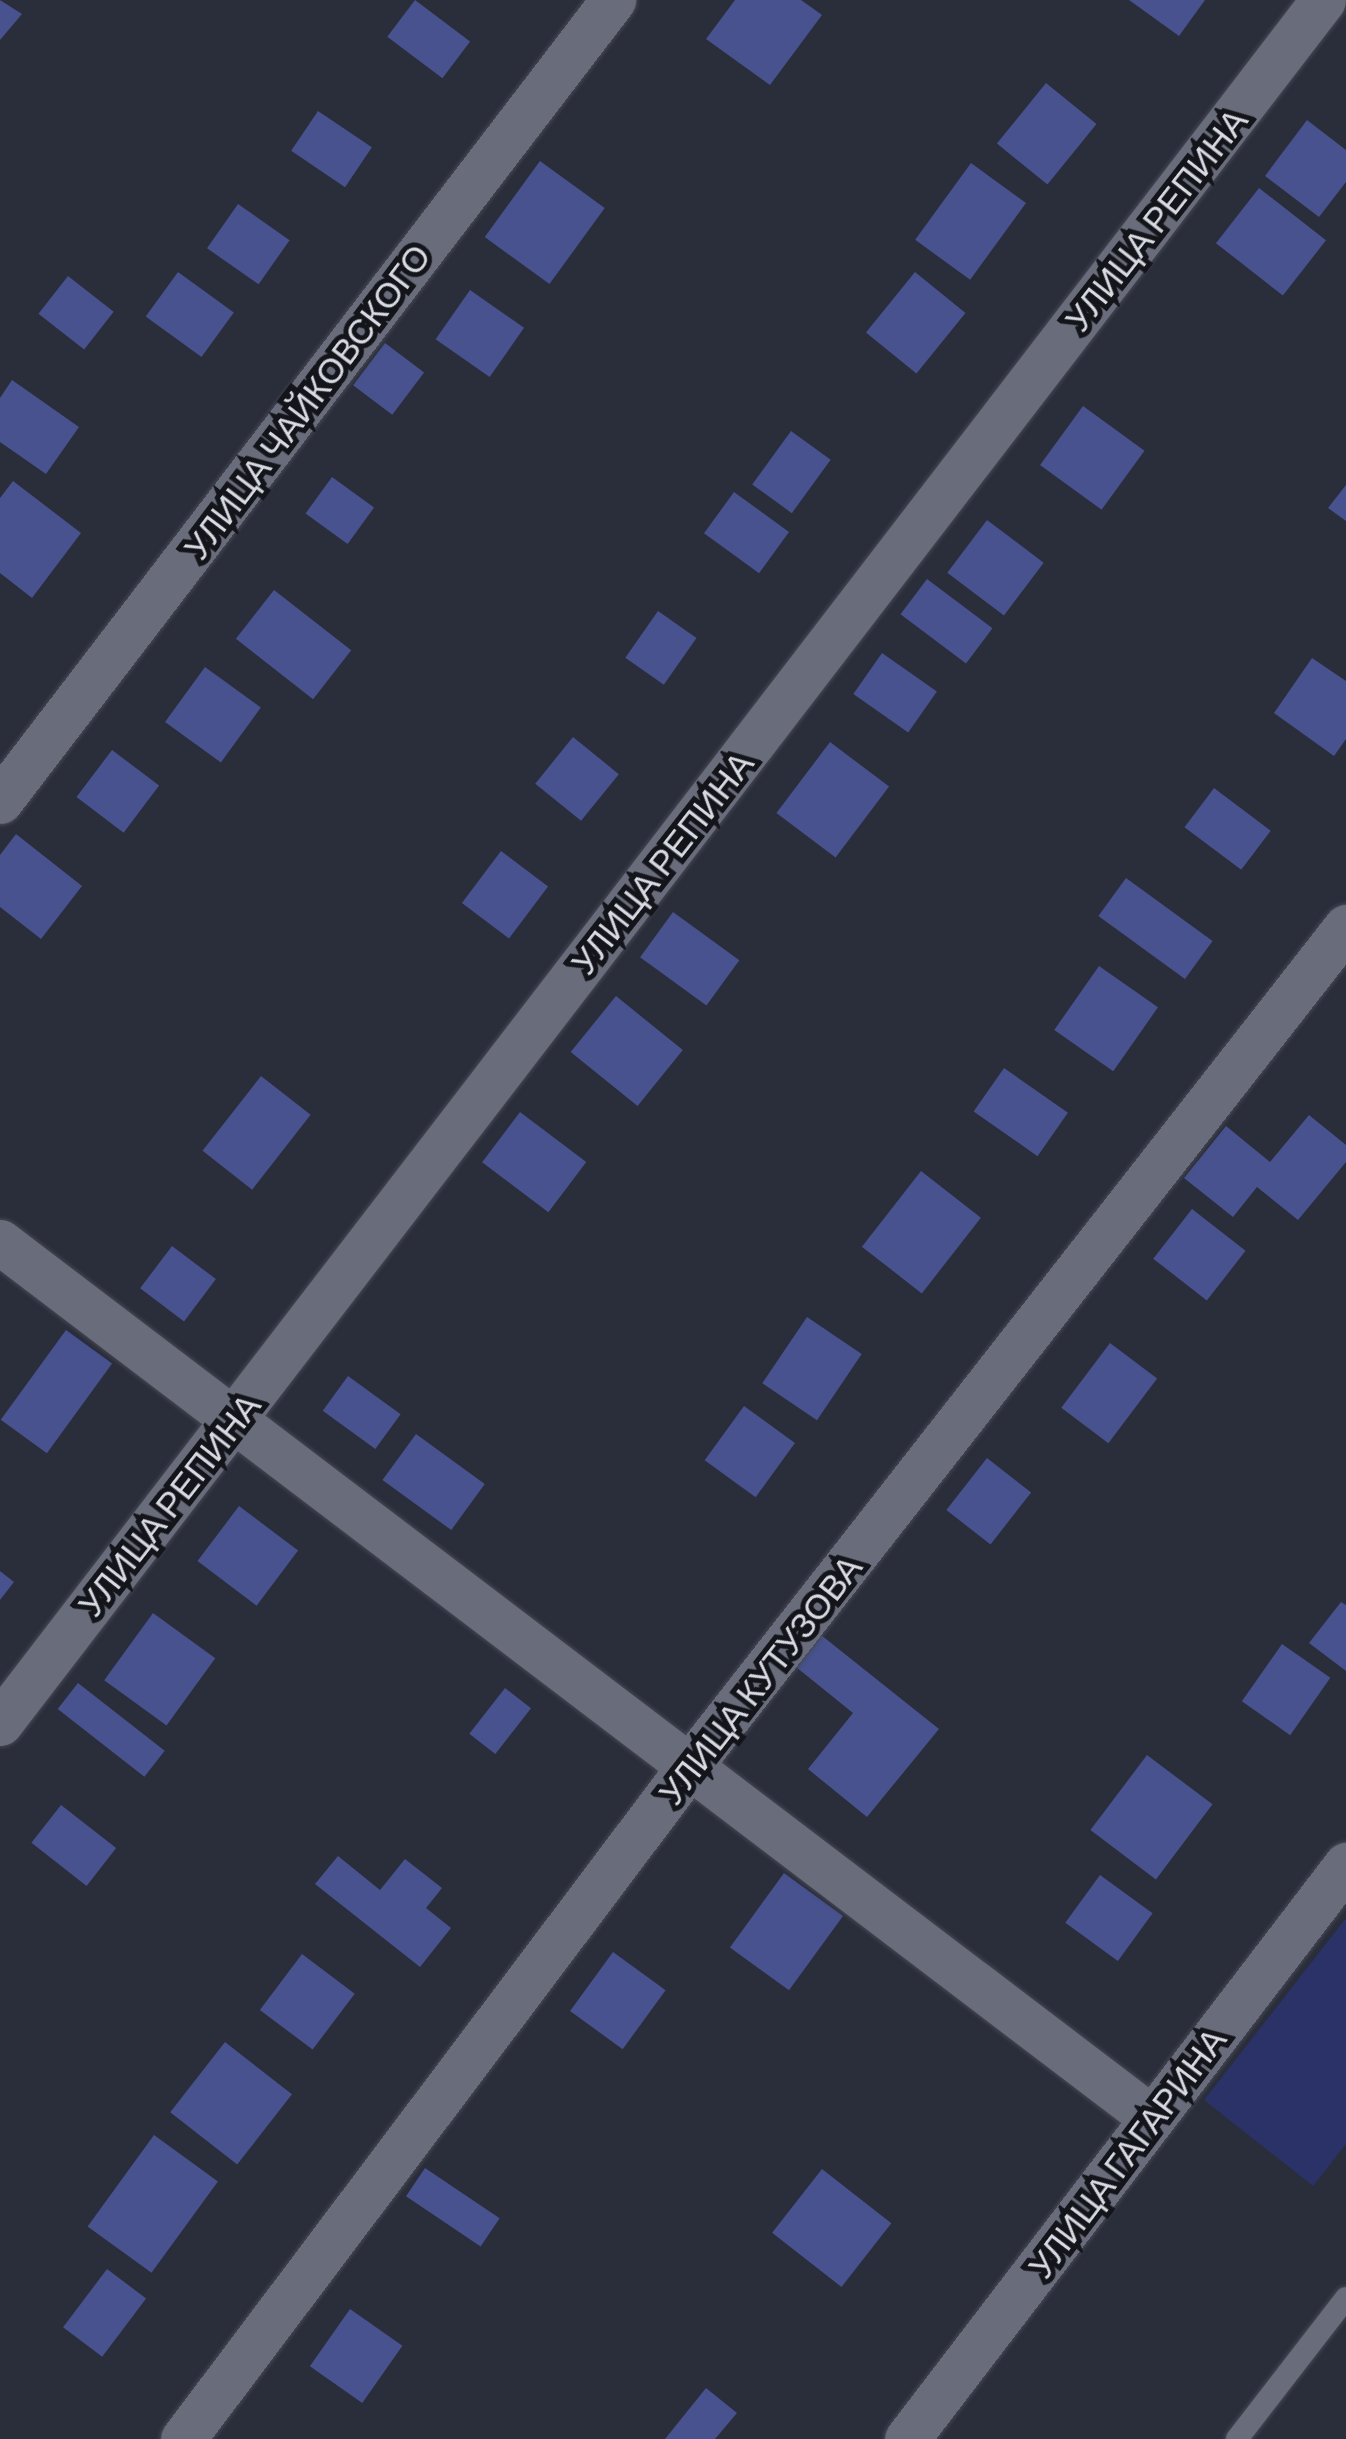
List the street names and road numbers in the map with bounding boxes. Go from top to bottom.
street label: УЛИЦА РЕПИНА [1055,99,1255,339]
street label: УЛИЦА ЧАЙКОВСКОГО [174,235,438,567]
street label: УЛИЦА РЕПИНА [561,742,761,982]
street label: УЛИЦА РЕПИНА [68,1384,268,1624]
street label: УЛИЦА КУТУЗОВА [649,1546,869,1812]
street label: УЛИЦА ГАГАРИНА [1018,2019,1234,2285]

